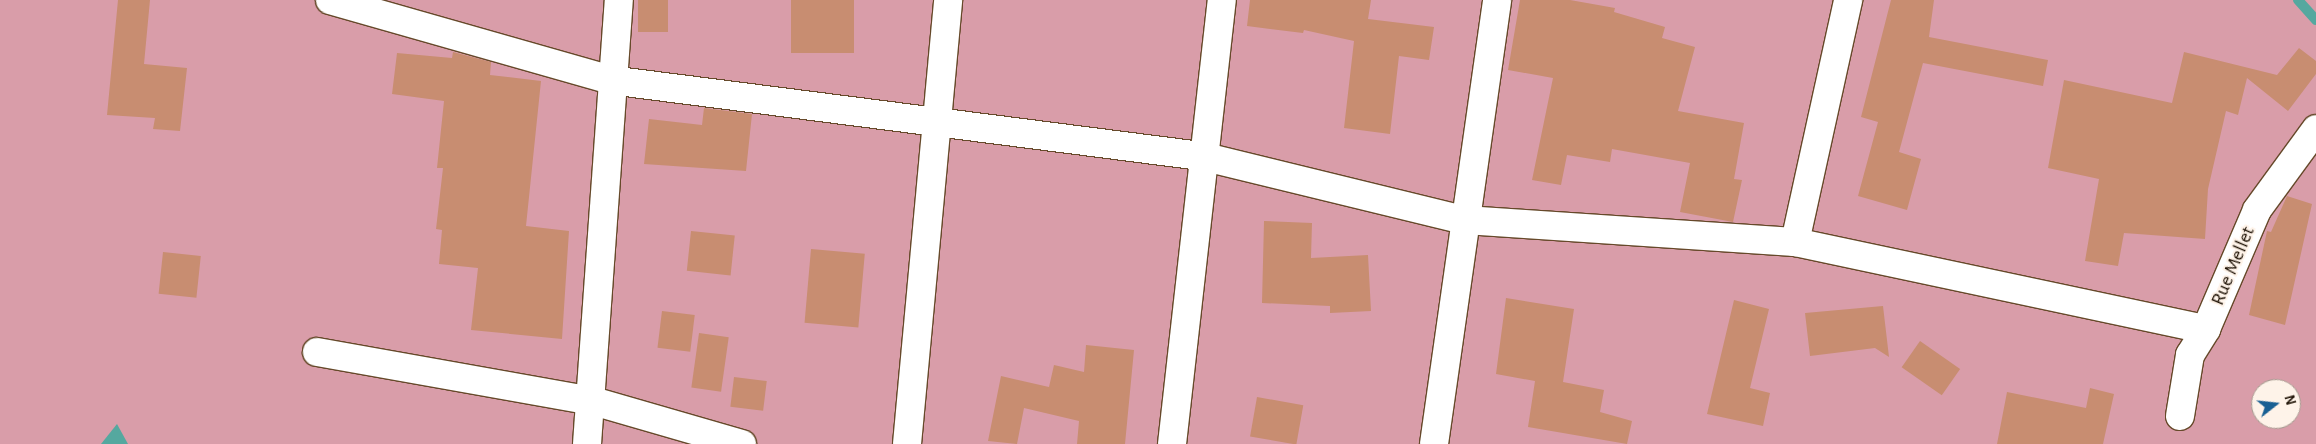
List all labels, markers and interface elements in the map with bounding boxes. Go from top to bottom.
street label: Rue Mellet [2206,223,2260,309]
north arrow [2251,379,2301,429]
text: N [2281,394,2298,407]

